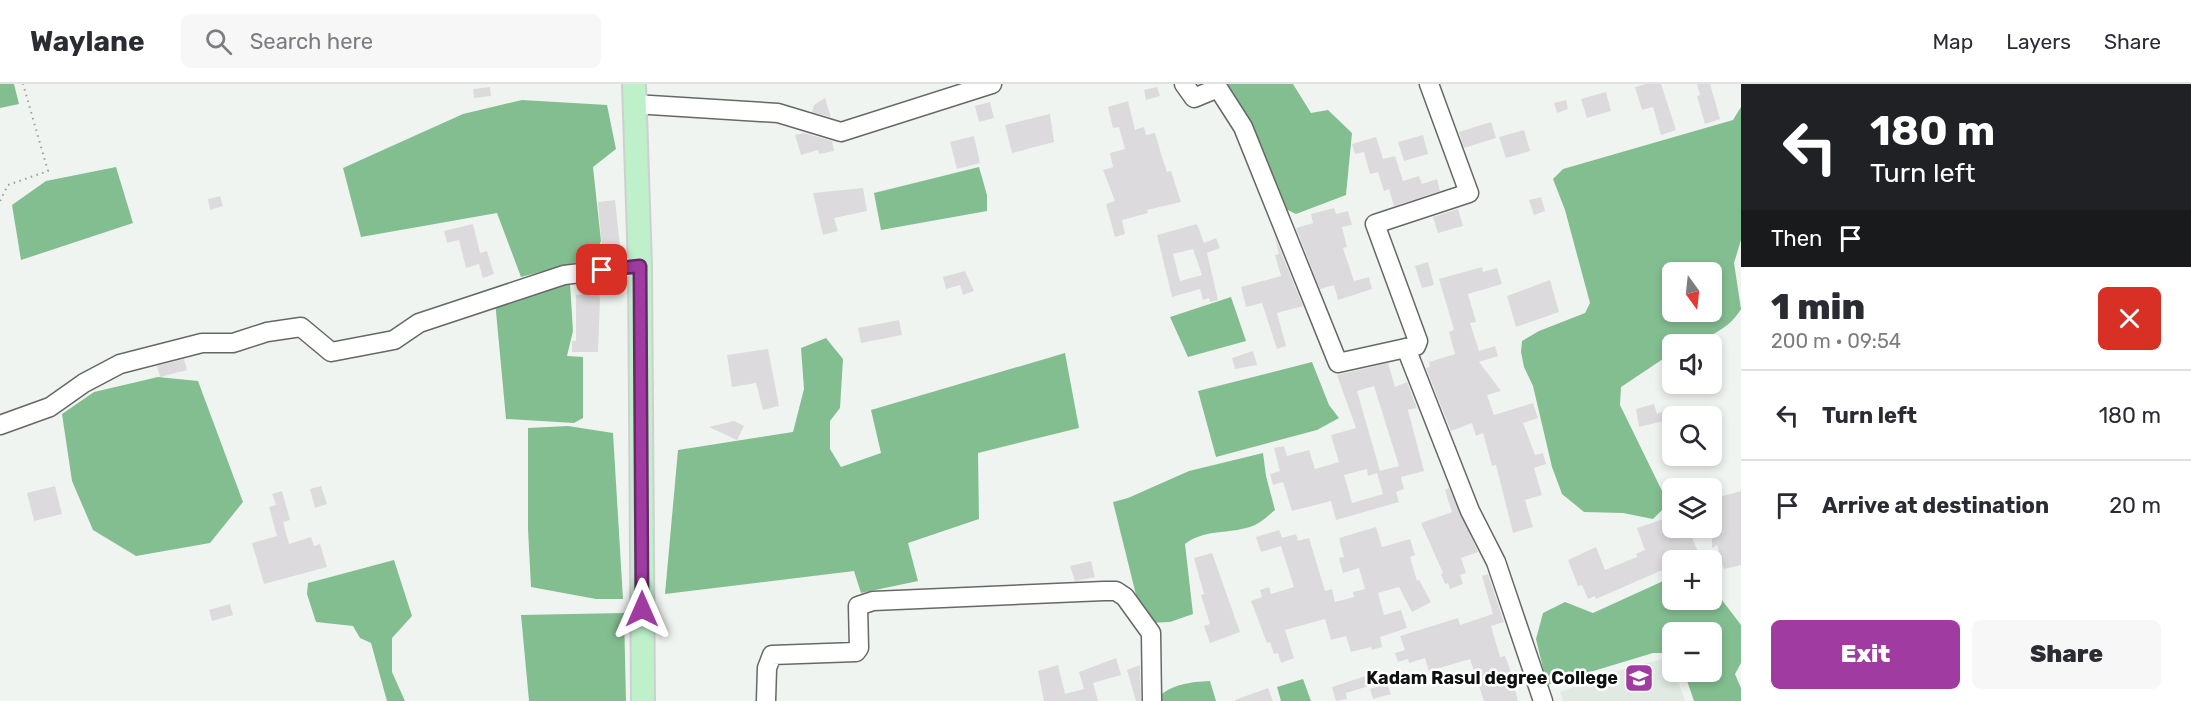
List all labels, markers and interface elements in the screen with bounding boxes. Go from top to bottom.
search box [181,14,601,68]
text: Waylane [30,25,145,58]
icon: search [202,25,235,58]
text: Search here [250,28,373,55]
text: Map [1932,29,1973,54]
text: Layers [2006,29,2071,54]
text: Share [2104,29,2161,54]
text: 180 m [1870,106,1995,156]
icon: left [1771,108,1849,186]
text: Turn left [1870,157,1975,189]
icon: arrive [1834,222,1867,255]
text: Then [1771,225,1822,252]
pin [576,244,627,295]
icon: arrive [585,253,618,286]
north arrow [1662,262,1722,322]
map controls [1662,262,1722,682]
text: 1 min [1771,285,1865,328]
button: close [2098,287,2161,350]
text: 200 m · 09:54 [1771,329,1901,353]
button: sound [1662,334,1722,394]
icon: left [1771,399,1804,432]
text: Turn left [1822,402,1917,429]
text: 180 m [2099,402,2161,429]
button: search [1662,406,1722,466]
button: layers [1662,478,1722,538]
icon: arrive [1771,489,1804,522]
text: Arrive at destination [1822,492,2049,519]
text: 20 m [2109,492,2161,519]
button: + [1662,550,1722,610]
position arrow [610,577,674,641]
button: Exit [1771,620,1960,689]
button: Share [1972,620,2161,689]
button: − [1662,622,1722,682]
school or university icon: Kadam Rasul degree College [1623,662,1655,694]
place label: Kadam Rasul degree College [1366,667,1618,689]

